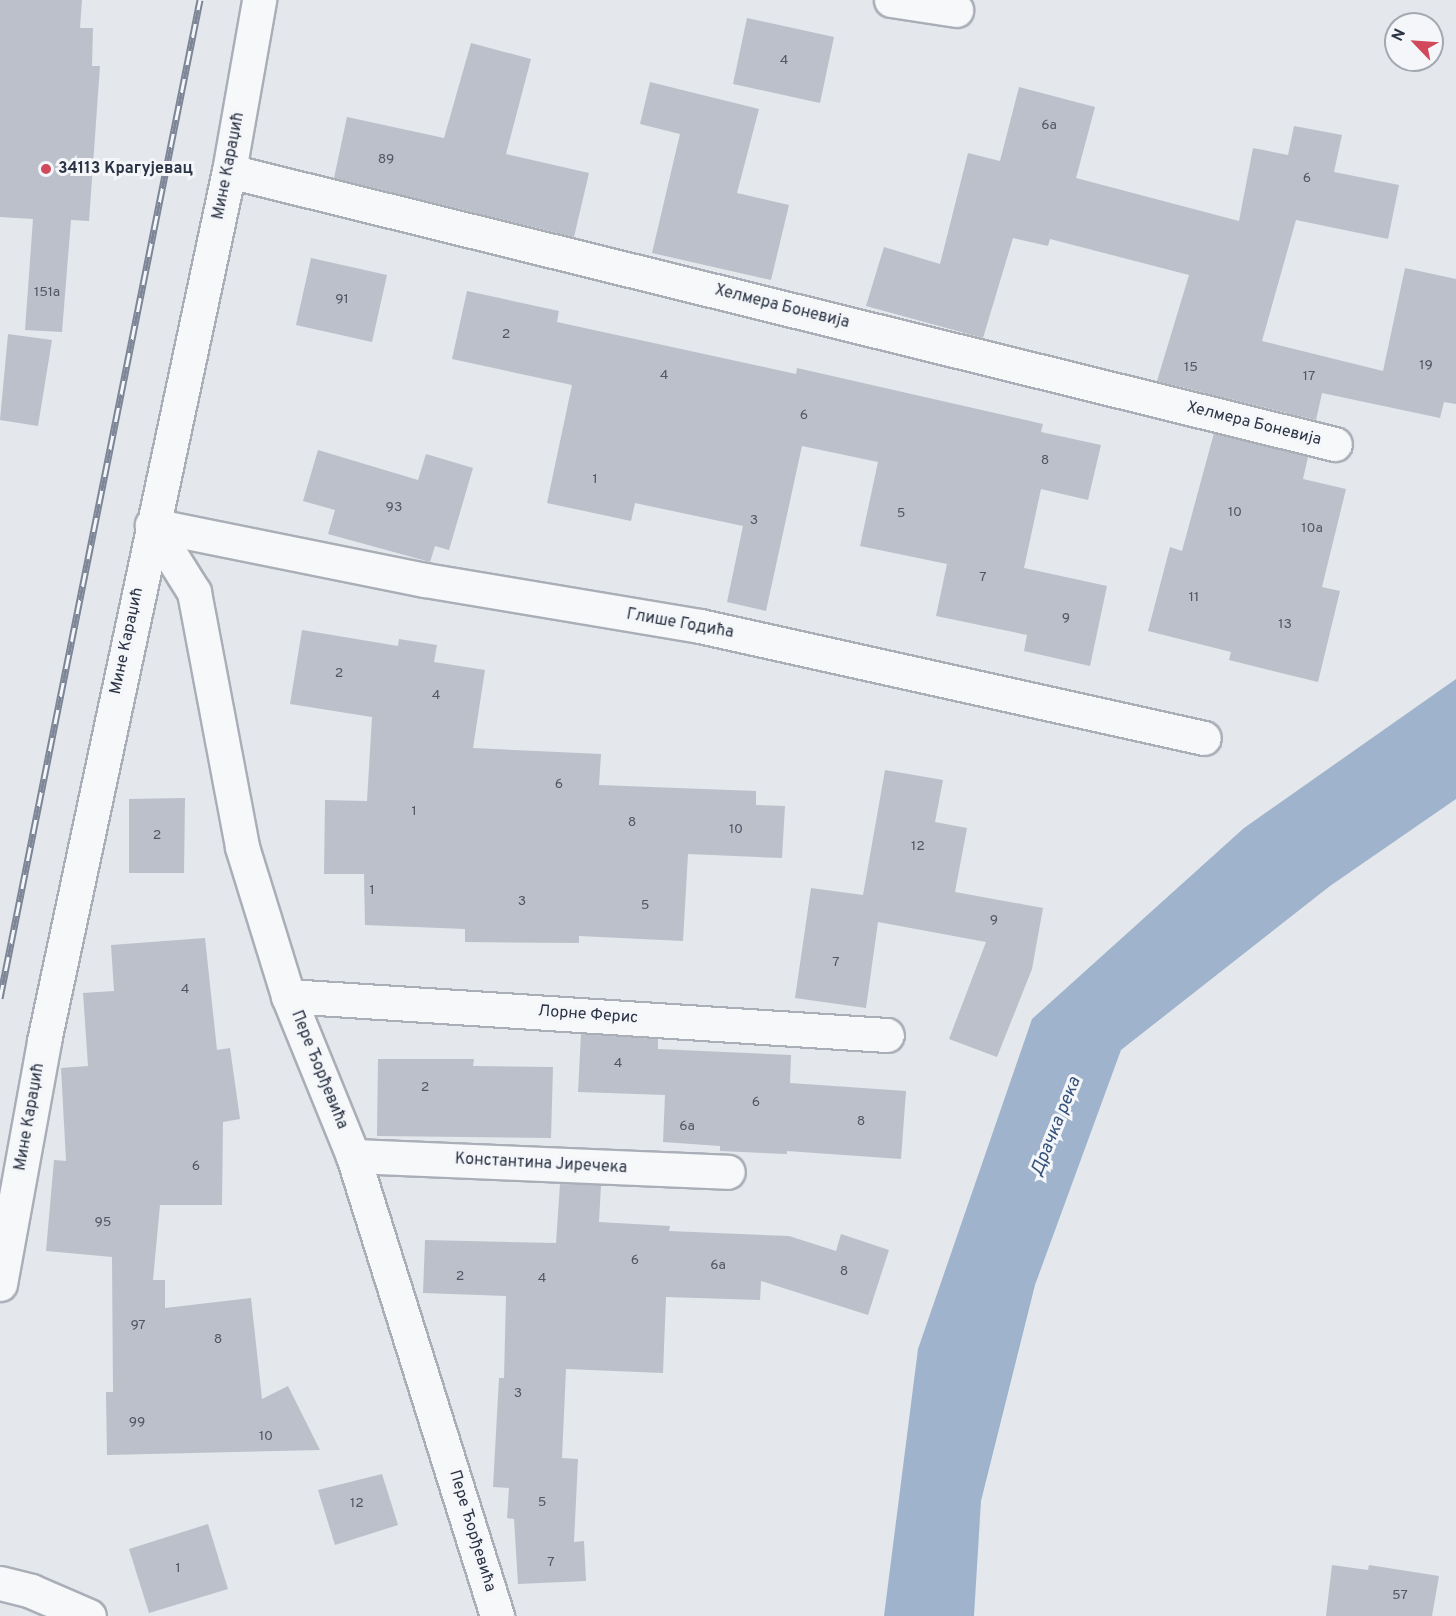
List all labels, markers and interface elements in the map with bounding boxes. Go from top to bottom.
north arrow [1384,12,1444,72]
text: N [1388,26,1411,45]
house number: 4 [780,53,788,69]
street label: Мине Караџић [209,111,249,221]
house number: 6a [1041,118,1057,134]
house number: 89 [378,152,394,168]
place label: 34113 Крагујевац [58,159,193,179]
marker: 34113 Крагујевац [39,162,53,176]
house number: 6 [1303,171,1311,187]
street label: Хелмера Боневија [713,281,851,333]
house number: 151a [34,285,60,301]
house number: 91 [335,292,349,308]
house number: 2 [502,327,510,343]
house number: 19 [1419,358,1433,374]
house number: 15 [1184,360,1198,376]
house number: 4 [660,368,668,384]
house number: 17 [1303,369,1315,385]
street label: Хелмера Боневија [1185,398,1323,450]
house number: 6 [800,408,808,424]
house number: 8 [1041,453,1049,469]
house number: 1 [592,472,598,488]
house number: 93 [386,500,402,516]
house number: 10 [1228,505,1242,521]
house number: 5 [897,506,905,522]
house number: 3 [750,513,758,529]
house number: 10a [1301,521,1323,537]
house number: 7 [979,570,987,586]
street label: Мине Караџић [106,586,148,696]
house number: 11 [1189,590,1199,606]
street label: Глише Годића [625,605,735,643]
house number: 9 [1062,611,1070,627]
house number: 13 [1278,617,1292,633]
house number: 2 [335,666,343,682]
house number: 4 [432,688,440,704]
house number: 6 [555,777,563,793]
house number: 1 [411,804,417,820]
house number: 8 [628,815,636,831]
house number: 10 [729,822,743,838]
house number: 2 [153,828,161,844]
house number: 12 [911,839,925,855]
house number: 1 [369,883,375,899]
house number: 3 [518,894,526,910]
house number: 5 [641,898,649,914]
house number: 9 [990,913,998,929]
house number: 7 [832,955,840,971]
house number: 4 [181,982,189,998]
street label: Лорне Ферис [537,1002,639,1028]
street label: Пере Ђорђевића [286,1008,352,1132]
house number: 4 [614,1056,622,1072]
street label: Мине Караџић [11,1062,49,1172]
water label: Драчка река [1027,1074,1087,1180]
house number: 2 [421,1080,429,1096]
house number: 6 [752,1095,760,1111]
house number: 8 [857,1114,865,1130]
house number: 6a [679,1119,695,1135]
street label: Константина Јиречека [454,1150,628,1178]
house number: 6 [192,1159,200,1175]
house number: 95 [94,1215,112,1231]
house number: 6 [631,1253,639,1269]
house number: 6a [710,1258,726,1274]
house number: 8 [840,1264,848,1280]
house number: 2 [456,1269,464,1285]
house number: 4 [538,1271,546,1287]
house number: 97 [130,1318,146,1334]
house number: 8 [214,1332,222,1348]
house number: 3 [514,1386,522,1402]
house number: 99 [129,1415,145,1431]
house number: 10 [259,1429,273,1445]
street label: Пере Ђорђевића [444,1468,500,1594]
house number: 5 [538,1495,546,1511]
house number: 12 [350,1496,364,1512]
house number: 7 [547,1555,555,1571]
house number: 1 [175,1561,181,1577]
house number: 57 [1392,1588,1408,1604]

